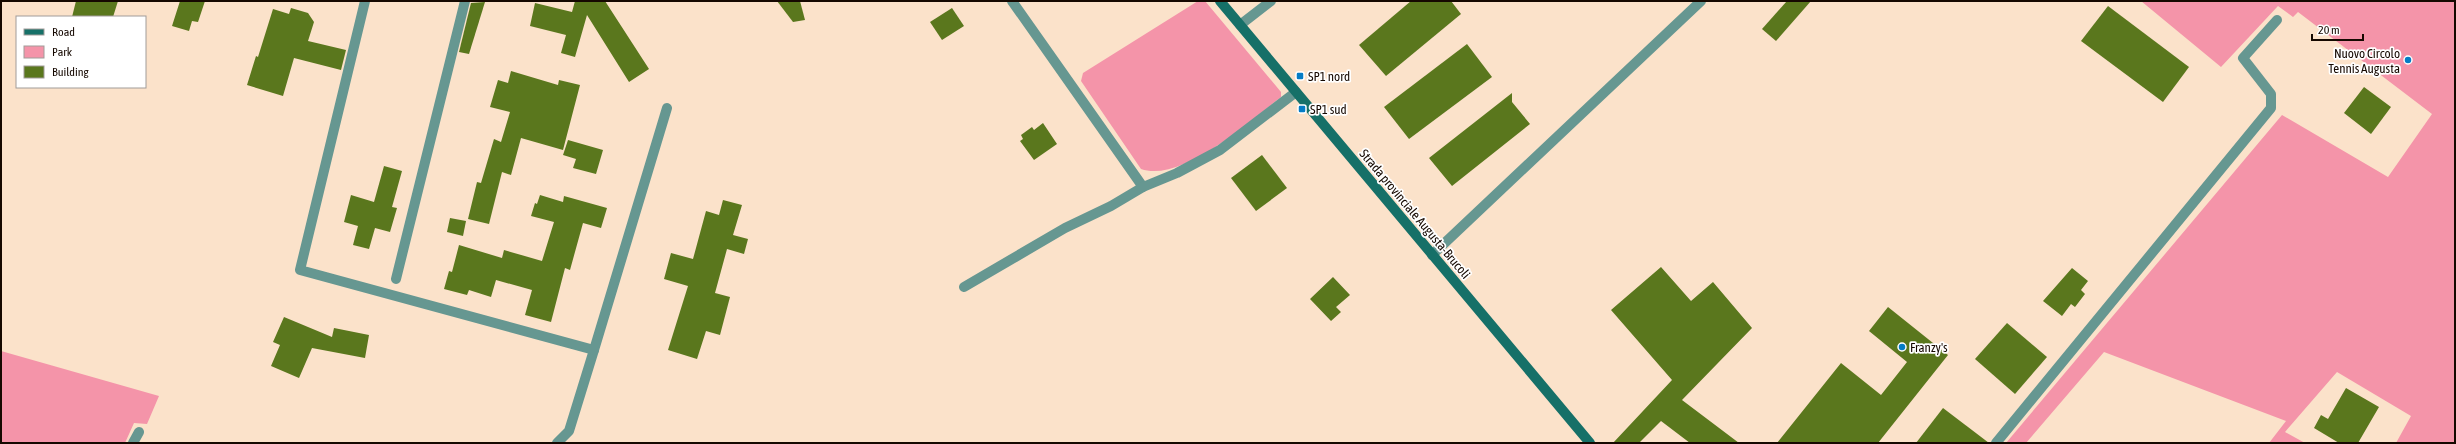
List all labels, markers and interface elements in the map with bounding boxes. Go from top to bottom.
legend [16,16,146,88]
scale bar [2312,16,2363,42]
text: 20 m [2318,23,2340,37]
text: Road [52,25,75,39]
text: Park [52,45,73,59]
place label: Nuovo Circolo Tennis Augusta [2328,46,2400,76]
marker: Nuovo Circolo Tennis Augusta [2403,55,2413,65]
text: Building [52,65,90,79]
place label: SP1 nord [1308,69,1350,84]
marker: SP1 nord [1295,71,1305,81]
place label: SP1 sud [1310,102,1347,117]
marker: SP1 sud [1297,104,1307,114]
street label: Strada provinciale Augusta-Brucoli [1357,146,1473,282]
place label: Franzy's [1910,340,1948,355]
marker: Franzy's [1897,342,1907,352]

